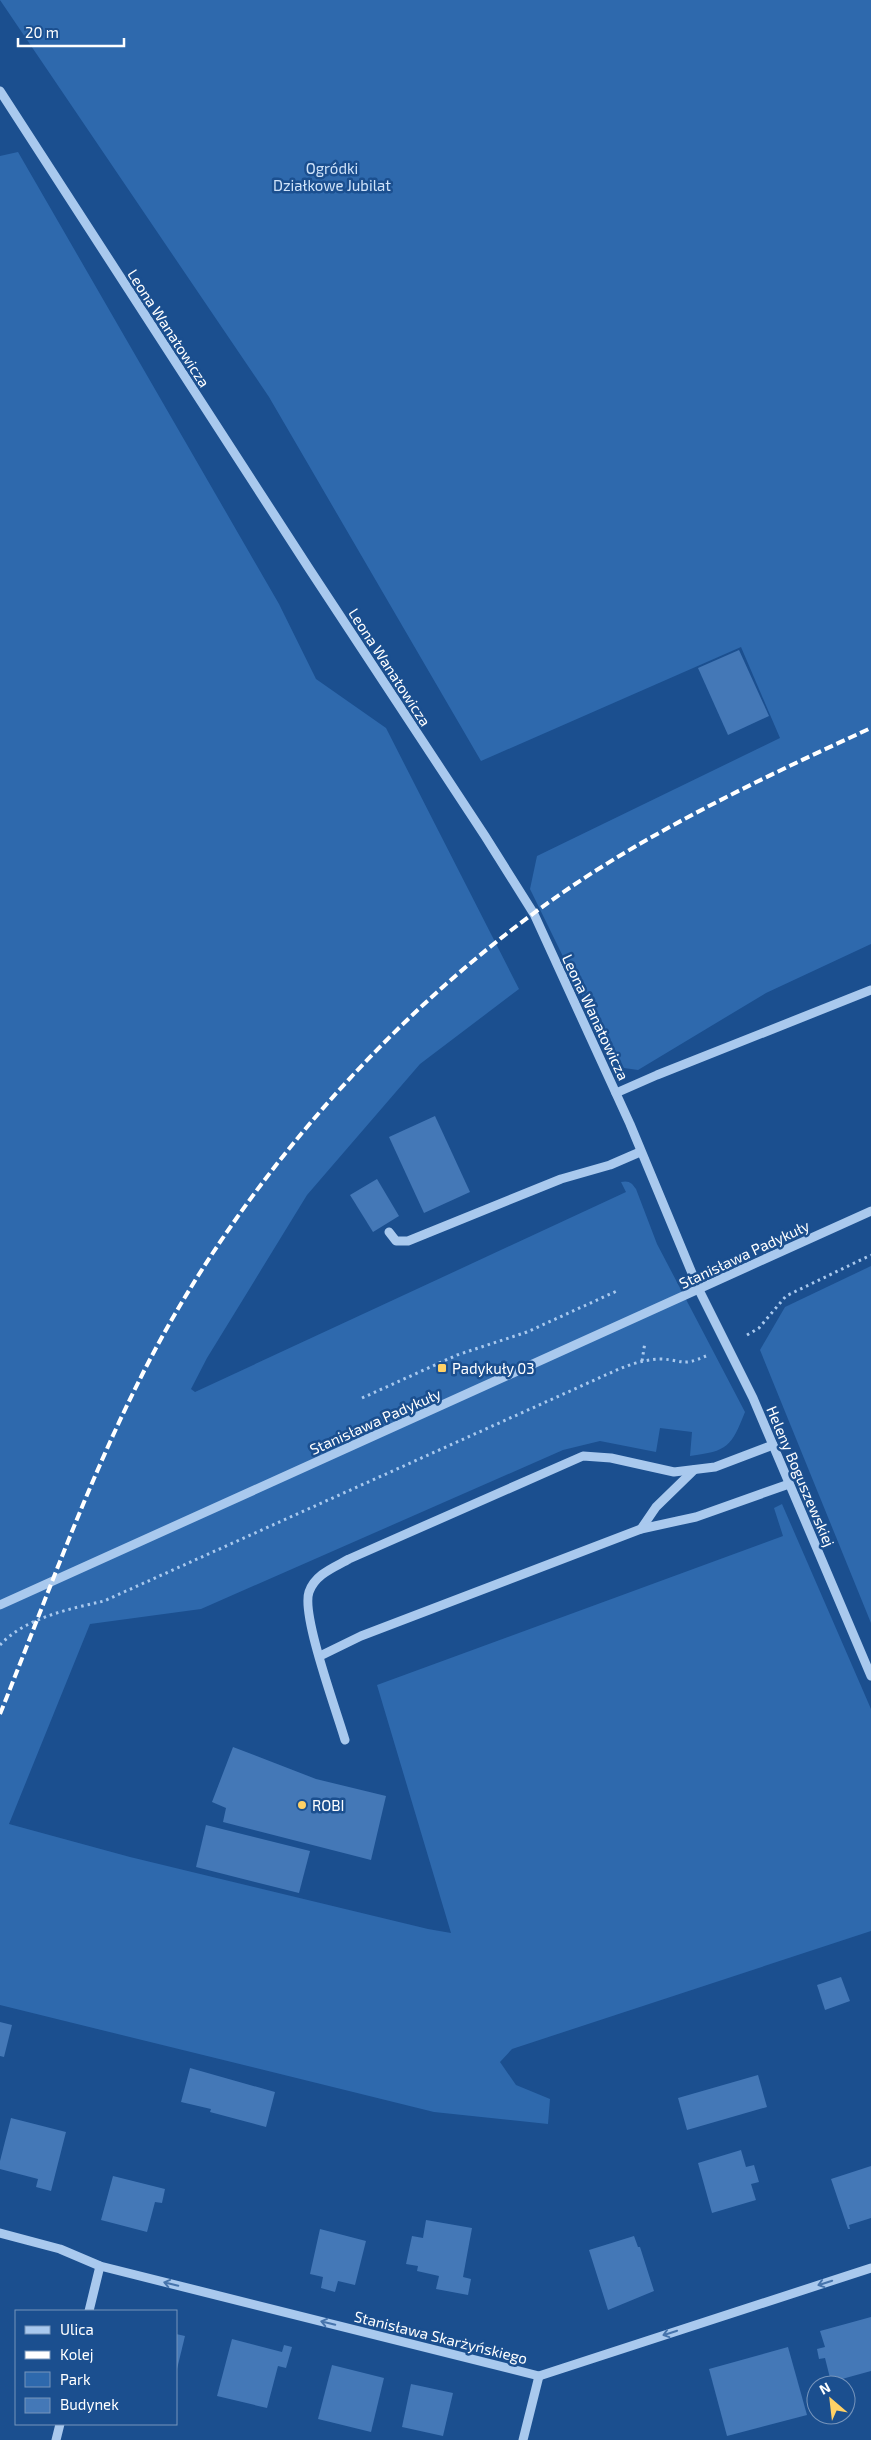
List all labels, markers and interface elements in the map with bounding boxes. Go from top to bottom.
scale bar [18,15,124,47]
text: 20 m [25,23,59,41]
park label: Ogródki Działkowe Jubilat [273,159,391,194]
street label: Leona Wanatowicza [124,266,214,390]
street label: Leona Wanatowicza [345,605,435,729]
street label: Leona Wanatowicza [559,951,633,1083]
street label: Stanisława Padykuły [676,1216,812,1292]
place label: Padykuły 03 [452,1359,535,1377]
marker: Padykuły 03 [436,1362,448,1374]
street label: Stanisława Padykuły [307,1384,443,1458]
street label: Heleny Boguszewskiej [762,1403,839,1550]
place label: ROBI [312,1796,345,1814]
marker: ROBI [296,1799,308,1811]
one-way arrow [163,2278,179,2288]
one-way arrow [817,2279,833,2289]
street label: Stanisława Skarżyńskiego [353,2307,529,2367]
legend [15,2310,178,2425]
one-way arrow [321,2318,337,2327]
text: Ulica [60,2320,94,2338]
one-way arrow [662,2329,678,2339]
text: Kolej [60,2345,93,2364]
text: Park [60,2370,91,2388]
north arrow [806,2375,856,2425]
text: N [816,2378,833,2398]
text: Budynek [60,2395,119,2413]

